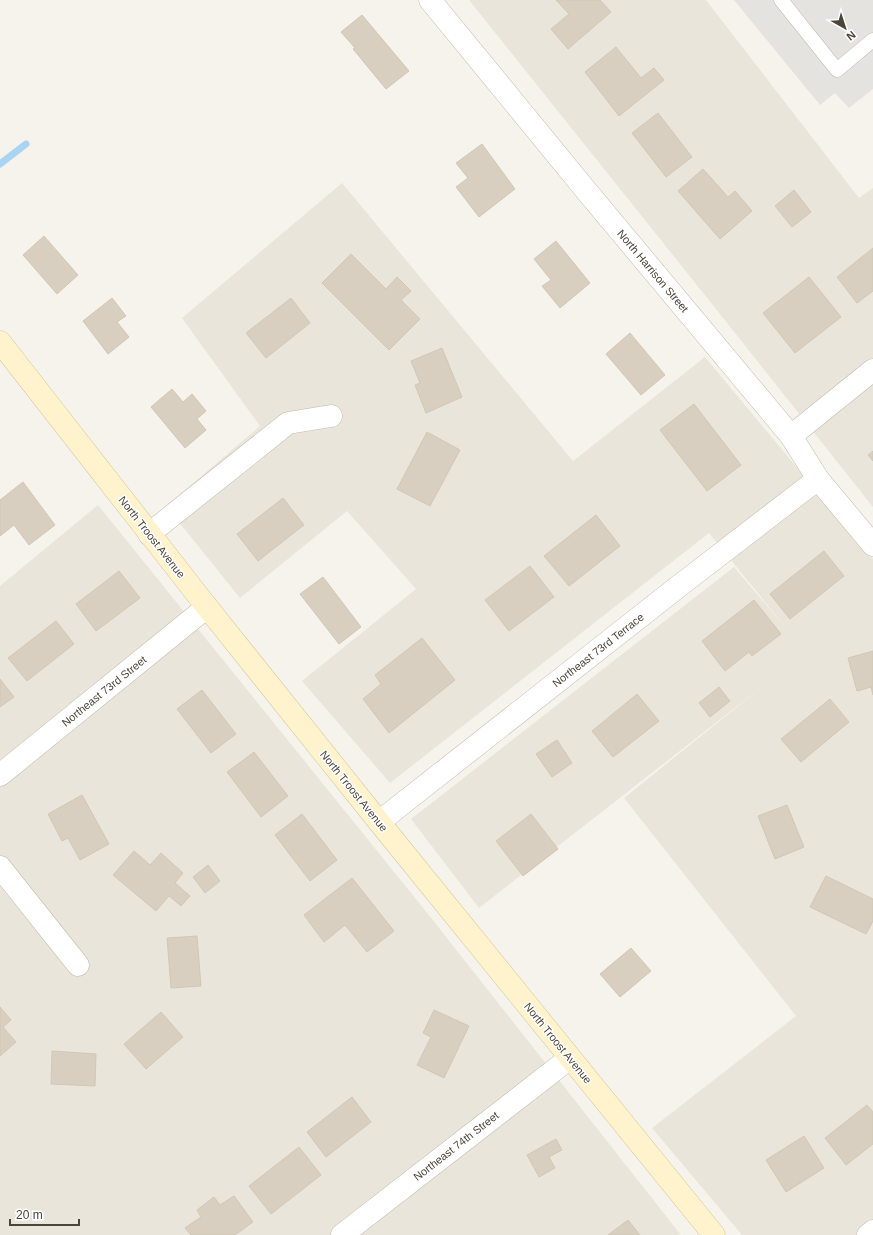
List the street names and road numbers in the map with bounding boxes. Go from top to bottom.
street label: North Harrison Street [615,227,691,315]
street label: North Troost Avenue [116,494,188,580]
street label: Northeast 73rd Terrace [550,611,646,689]
street label: Northeast 73rd Street [59,653,149,729]
street label: North Troost Avenue [318,748,390,834]
street label: North Troost Avenue [522,1000,594,1086]
street label: Northeast 74th Street [411,1109,501,1183]

